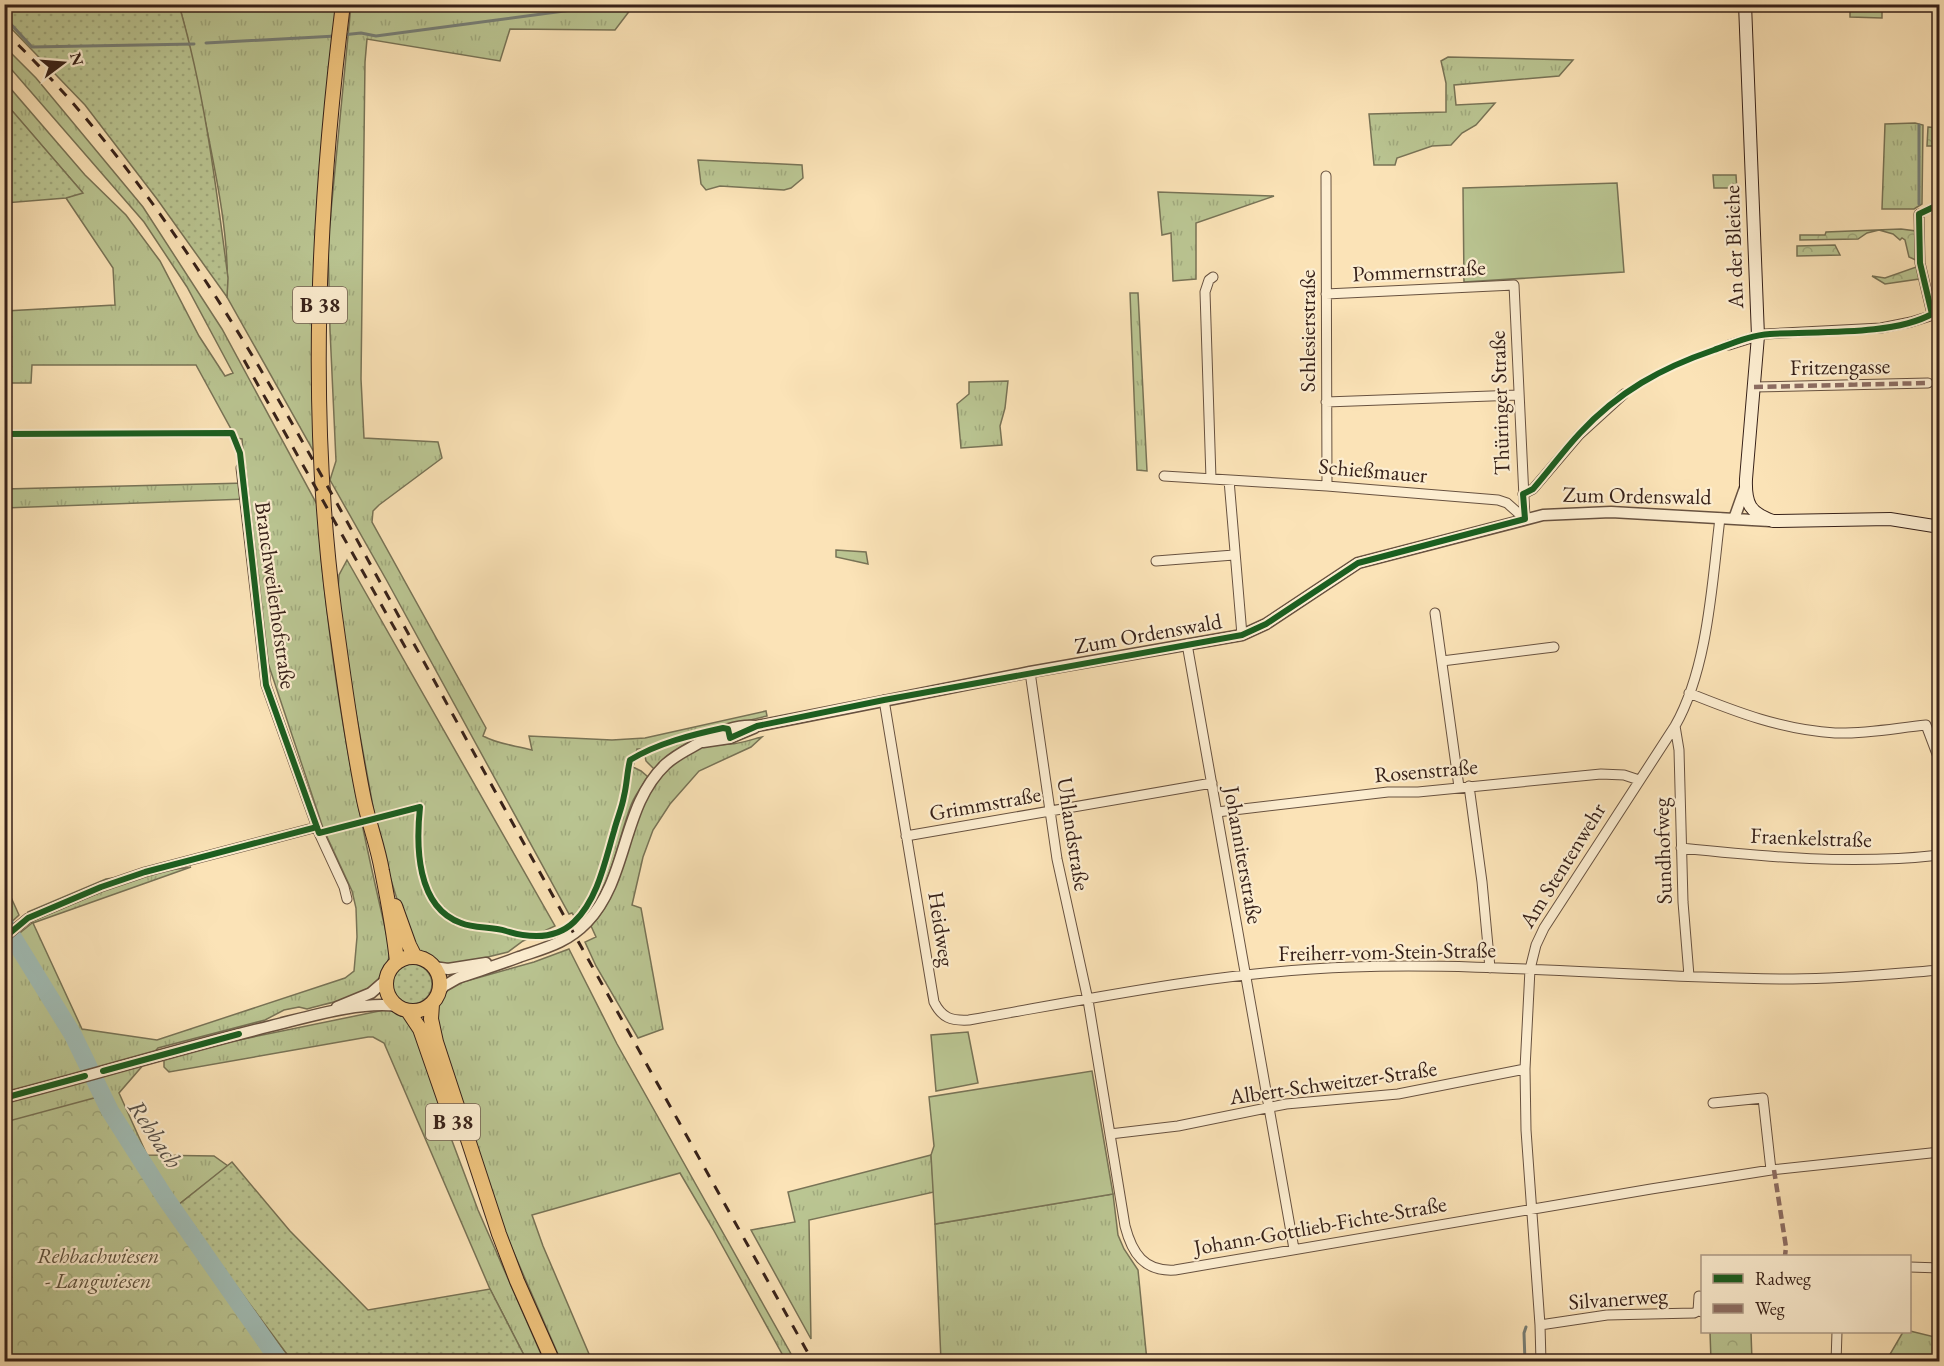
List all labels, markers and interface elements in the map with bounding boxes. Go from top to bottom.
north arrow [33,33,93,93]
text: N [65,50,89,68]
street label: An der Bleiche [1717,184,1750,310]
street label: Pommernstraße [1352,253,1487,288]
street label: Schlesierstraße [1293,269,1322,392]
road number: B 38 [293,287,347,323]
street label: Thüringer Straße [1482,330,1517,476]
street label: Fritzengasse [1789,351,1891,382]
street label: Schießmauer [1317,451,1429,490]
street label: Zum Ordenswald [1562,480,1713,511]
street label: Branchweilerhofstraße [248,499,303,691]
street label: Zum Ordenswald [1072,606,1225,661]
street label: Rosenstraße [1373,751,1479,789]
street label: Uhlandstraße [1050,775,1097,893]
street label: Grimmstraße [927,779,1044,828]
street label: Johanniterstraße [1217,782,1270,927]
street label: Am Stentenwehr [1512,797,1613,934]
street label: Sundhofweg [1646,797,1679,905]
street label: Fraenkelstraße [1750,821,1873,854]
street label: Heidweg [921,889,962,969]
street label: Freiherr-vom-Stein-Straße [1278,935,1497,968]
street label: Albert-Schweitzer-Straße [1226,1054,1439,1112]
water label: Rehbach [121,1093,190,1174]
road number: B 38 [426,1104,480,1140]
street label: Johann-Gottlieb-Fichte-Straße [1189,1189,1449,1262]
park label: Rehbachwiesen - Langwiesen [37,1241,159,1295]
legend [1701,1255,1911,1333]
text: Radweg [1755,1267,1811,1290]
street label: Silvanerweg [1568,1281,1669,1316]
text: Weg [1755,1297,1785,1320]

